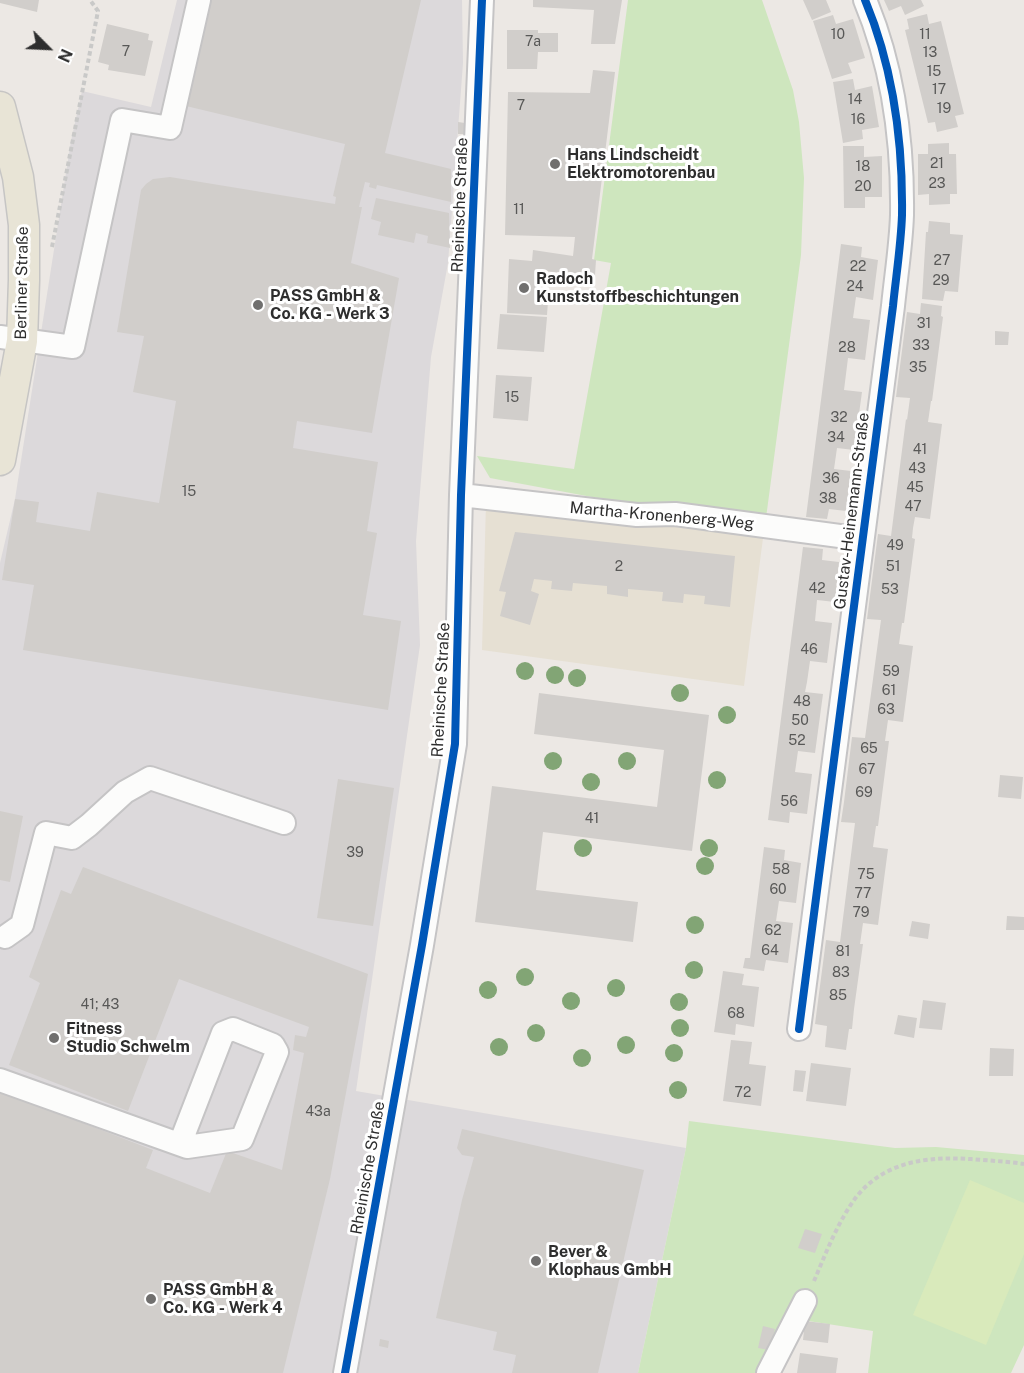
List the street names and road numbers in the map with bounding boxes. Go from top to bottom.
street label: Rheinische Straße [448,137,472,273]
street label: Berliner Straße [11,226,33,340]
street label: Gustav-Heinemann-Straße [830,412,874,610]
street label: Martha-Kronenberg-Weg [569,498,755,534]
street label: Rheinische Straße [428,622,454,758]
street label: Rheinische Straße [347,1100,389,1236]

